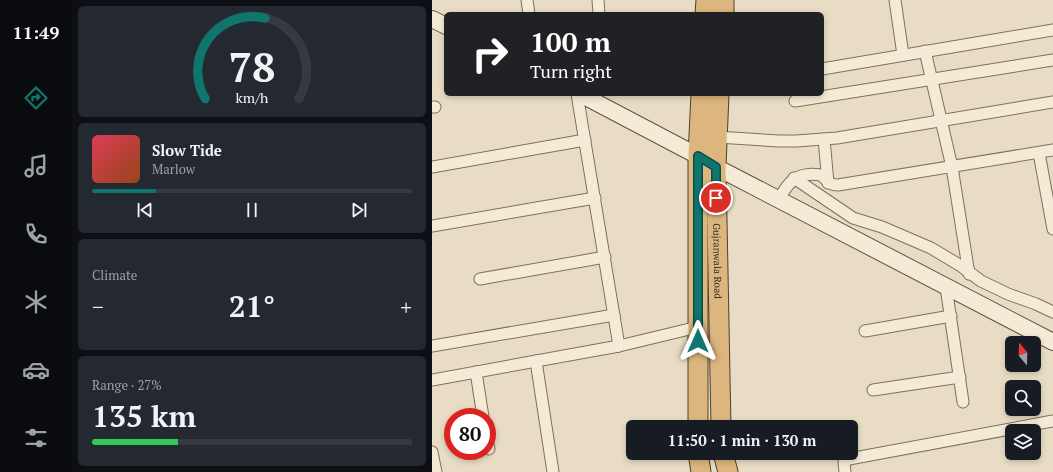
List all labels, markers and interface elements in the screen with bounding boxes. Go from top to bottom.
text: 11:49 [13,20,59,44]
text: 100 m [530,23,611,60]
icon: right [464,28,516,80]
text: 78 [228,39,276,94]
text: Turn right [530,59,612,83]
icon: directions [22,84,50,112]
text: km/h [236,88,269,107]
text: Slow Tide [152,140,222,160]
icon: music [22,152,50,180]
text: Marlow [152,160,195,178]
pin [699,181,733,215]
icon: arrive [705,187,727,209]
icon: previous [134,199,156,221]
icon: pause [241,199,263,221]
icon: next [348,199,370,221]
icon: phone [22,220,50,248]
street label: Gujranwala Road [711,223,725,299]
text: Climate [92,266,137,284]
text: 21° [229,286,275,326]
icon: climate [22,288,50,316]
text: − [92,292,104,321]
text: + [400,292,412,321]
position arrow [677,320,719,362]
north arrow [1005,336,1041,372]
map controls [1005,336,1041,460]
icon: car [22,356,50,384]
text: Range · 27% [92,376,162,394]
button: search [1005,380,1041,416]
text: 135 km [92,396,196,436]
speed limit sign: 80 [444,408,496,460]
icon: filters [22,424,50,452]
button: layers [1005,424,1041,460]
text: 11:50 · 1 min · 130 m [668,430,816,450]

